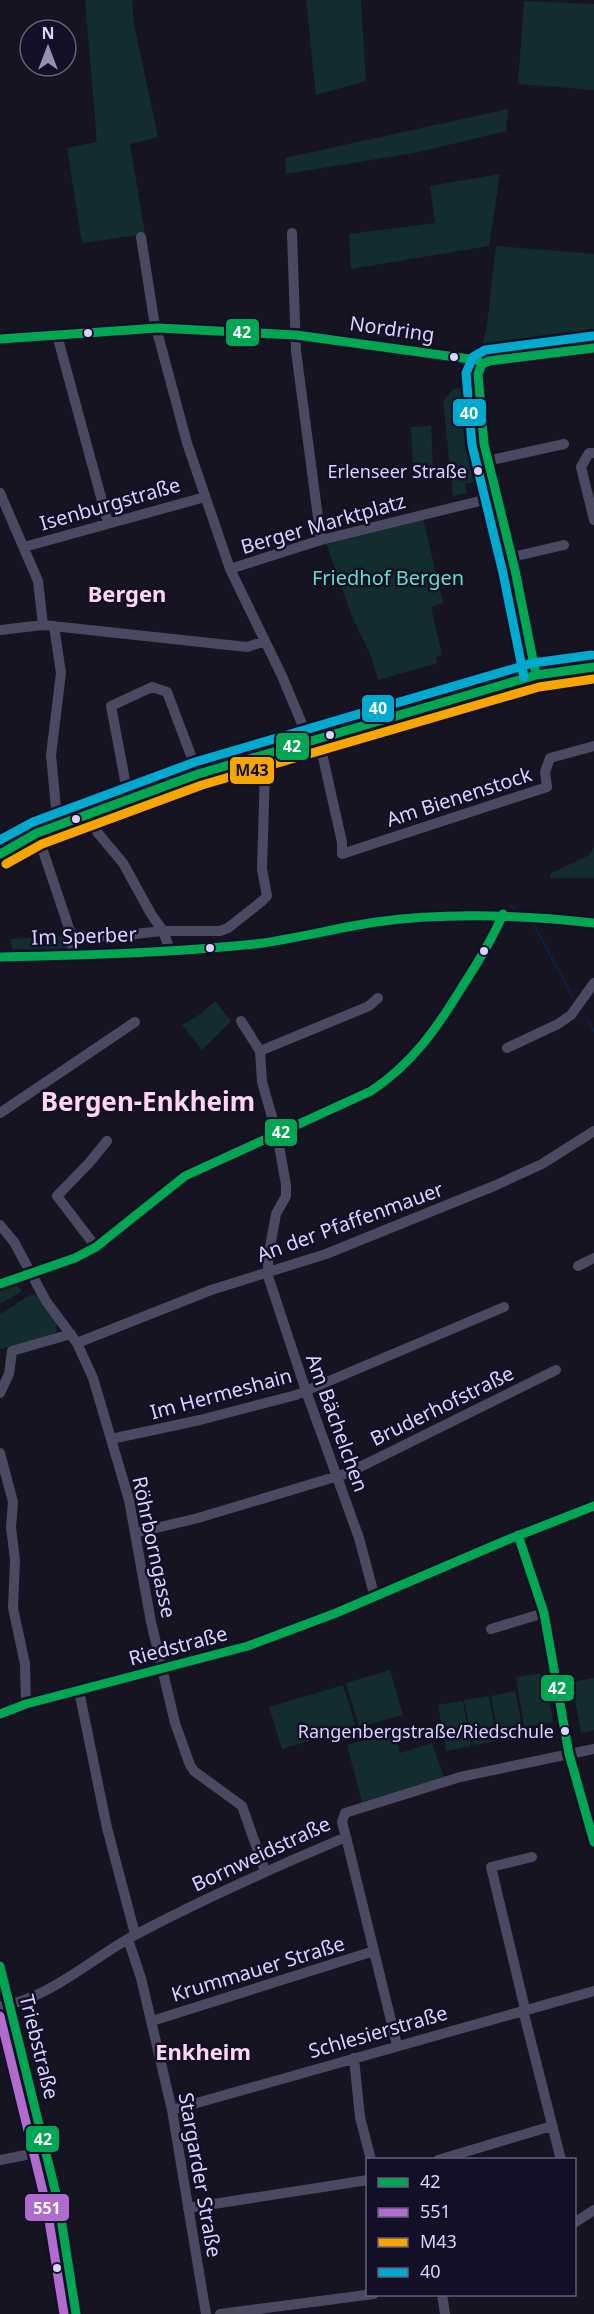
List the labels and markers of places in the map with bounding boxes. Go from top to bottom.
unlabelled marker [82,327,94,339]
unlabelled marker [448,351,460,363]
place label: Erlenseer Straße [328,459,467,483]
marker: Erlenseer Straße [472,465,484,477]
unlabelled marker [324,729,336,741]
unlabelled marker [70,813,82,825]
unlabelled marker [204,942,216,954]
unlabelled marker [478,945,490,957]
place label: Rangenbergstraße/Riedschule [298,1719,554,1743]
marker: Rangenbergstraße/Riedschule [559,1725,571,1737]
unlabelled marker [51,2262,63,2274]

